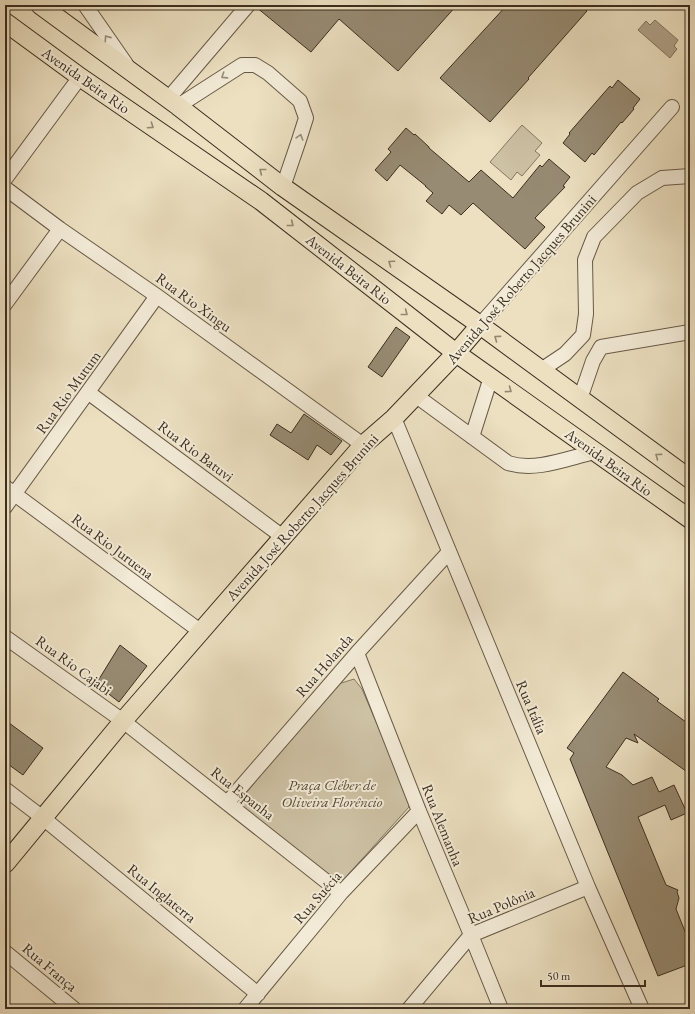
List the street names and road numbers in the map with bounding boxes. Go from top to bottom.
street label: Avenida Beira Rio [37,42,134,118]
street label: Avenida José Roberto Jacques Brunini [441,190,600,369]
street label: Avenida Beira Rio [302,229,396,308]
street label: Rua Rio Xingu [152,268,236,336]
street label: Rua Rio Mutum [31,346,105,437]
street label: Rua Rio Batuvi [154,416,238,486]
street label: Avenida Beira Rio [561,423,657,500]
street label: Avenida José Roberto Jacques Brunini [221,429,382,605]
street label: Rua Rio Juruena [68,509,158,583]
street label: Rua Holanda [291,629,357,701]
street label: Rua Rio Cajabi [32,631,116,699]
street label: Rua Itália [512,677,552,737]
street label: Rua Espanha [207,762,279,824]
street label: Rua Alemanha [418,781,468,869]
street label: Rua Inglaterra [124,859,200,927]
street label: Rua Suécia [289,867,345,927]
street label: Rua Polônia [465,882,537,928]
street label: Rua França [19,938,81,996]

